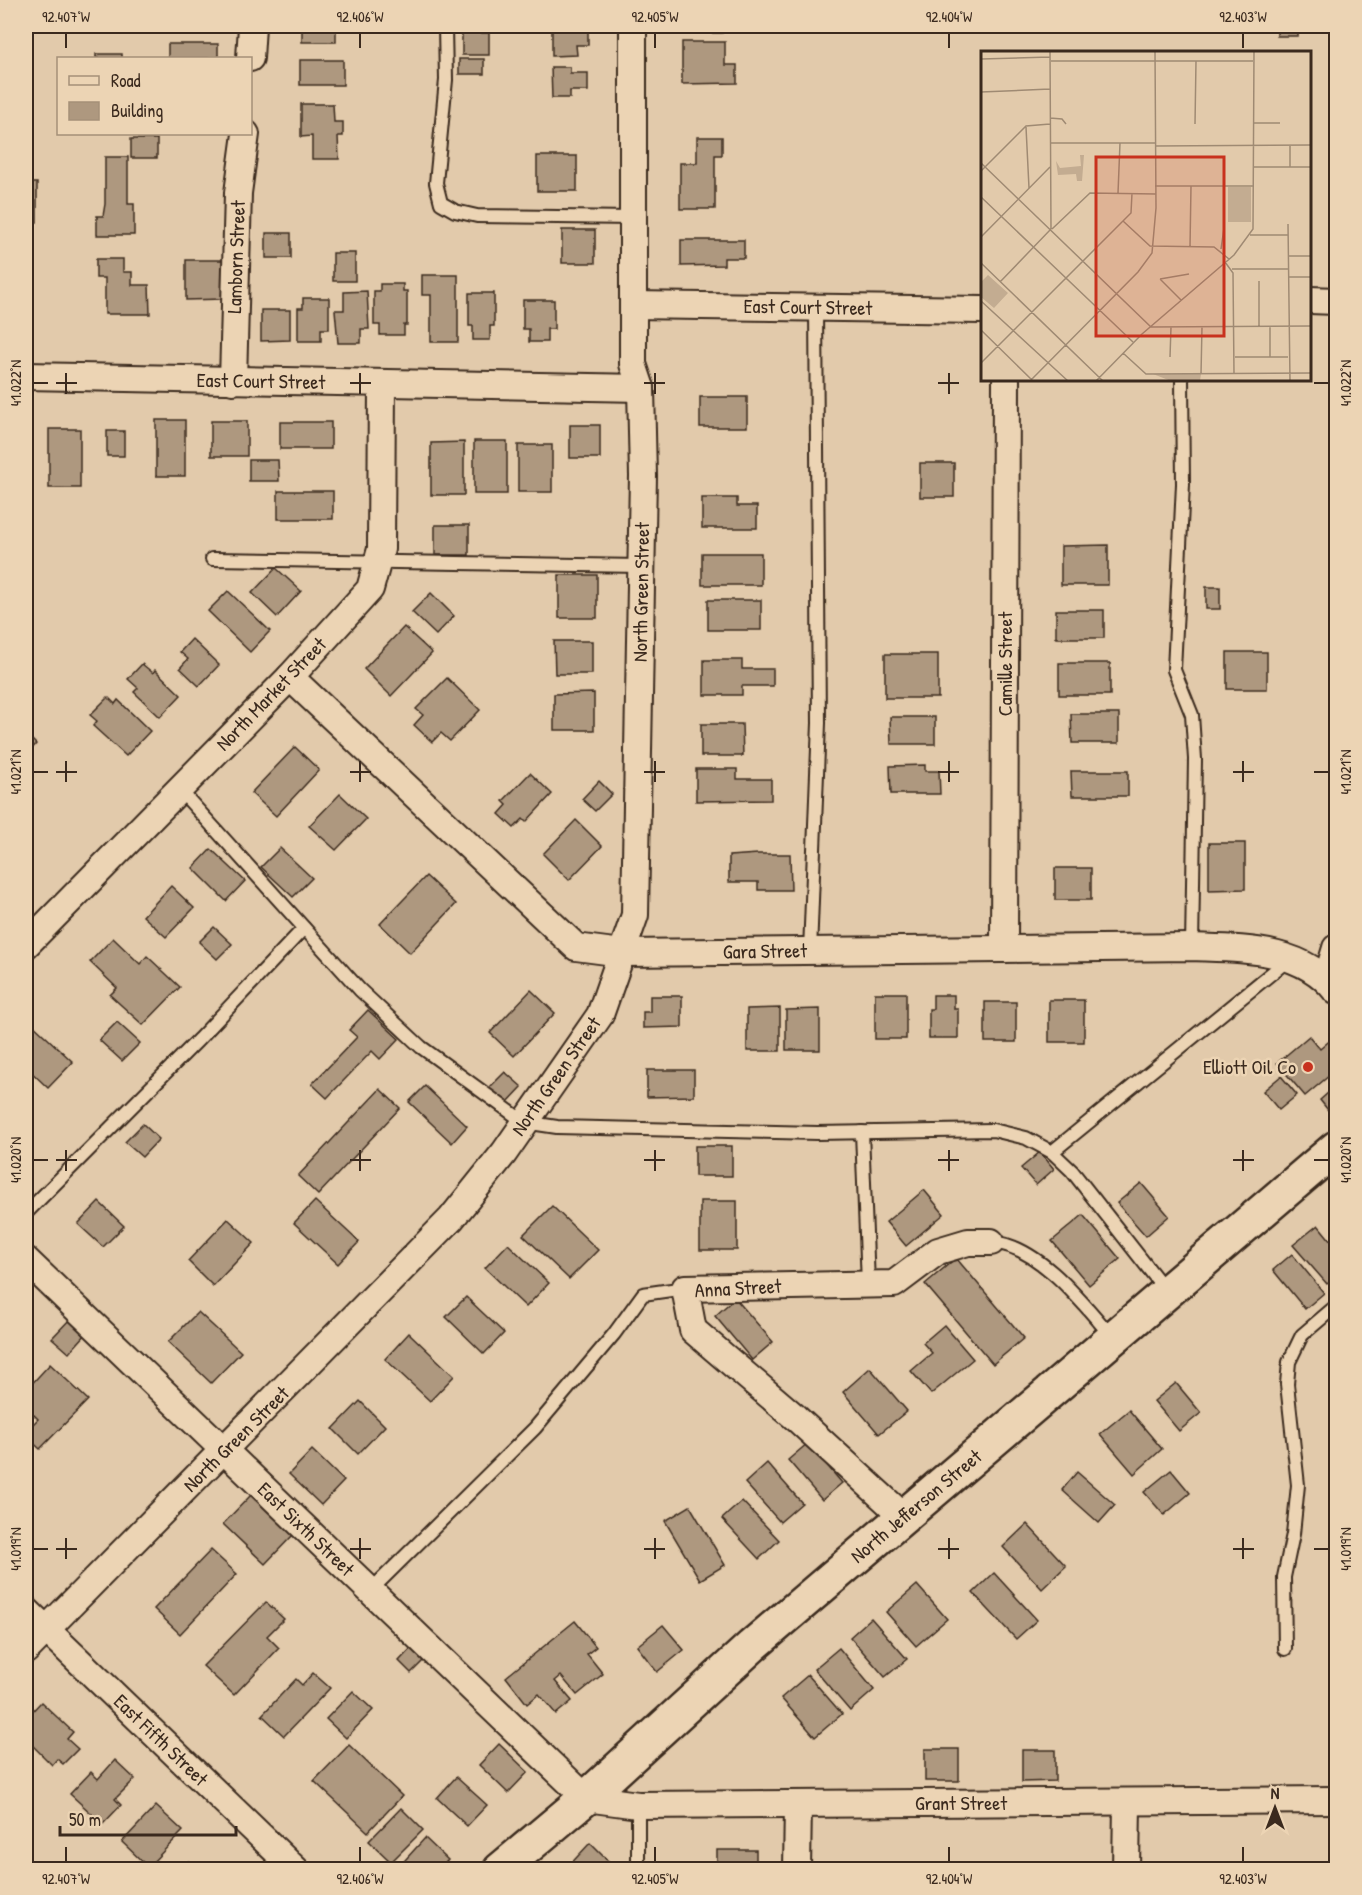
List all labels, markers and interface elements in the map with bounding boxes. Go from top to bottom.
text: 92.407°W [42,6,91,27]
text: 92.406°W [337,6,384,27]
text: 92.405°W [631,6,679,27]
text: 92.404°W [926,6,973,27]
text: 92.403°W [1219,6,1268,27]
inset map [981,51,1311,381]
legend [57,57,252,135]
text: Road [111,68,141,93]
text: Building [111,98,163,123]
street label: Lamborn Street [220,199,251,314]
street label: East Court Street [743,292,874,321]
text: 41.022°N [5,360,26,406]
text: 41.022°N [1335,360,1356,406]
street label: East Court Street [196,366,327,395]
street label: North Green Street [626,521,655,662]
street label: Camille Street [991,611,1018,716]
street label: North Market Street [210,630,333,756]
text: 41.021°N [5,750,26,794]
text: 41.021°N [1335,750,1356,794]
street label: Gara Street [723,936,808,965]
street label: North Green Street [504,1010,607,1141]
place label: Elliott Oil Co [1203,1053,1296,1080]
marker: Elliott Oil Co [1301,1060,1315,1074]
text: 41.020°N [5,1137,26,1183]
text: 41.020°N [1335,1137,1356,1183]
street label: Anna Street [694,1272,783,1303]
street label: North Green Street [177,1379,295,1498]
street label: North Jefferson Street [844,1442,988,1569]
street label: East Sixth Street [252,1476,361,1583]
text: 41.019°N [5,1527,26,1571]
text: 41.019°N [1335,1527,1356,1571]
street label: East Fifth Street [108,1688,215,1792]
north arrow [1245,1778,1305,1838]
text: N [1271,1782,1280,1804]
street label: Grant Street [915,1789,1008,1816]
scale bar [60,1799,236,1837]
text: 50 m [69,1807,101,1832]
text: 92.407°W [42,1868,91,1889]
text: 92.406°W [337,1868,384,1889]
text: 92.405°W [631,1868,679,1889]
text: 92.404°W [926,1868,973,1889]
text: 92.403°W [1219,1868,1268,1889]

